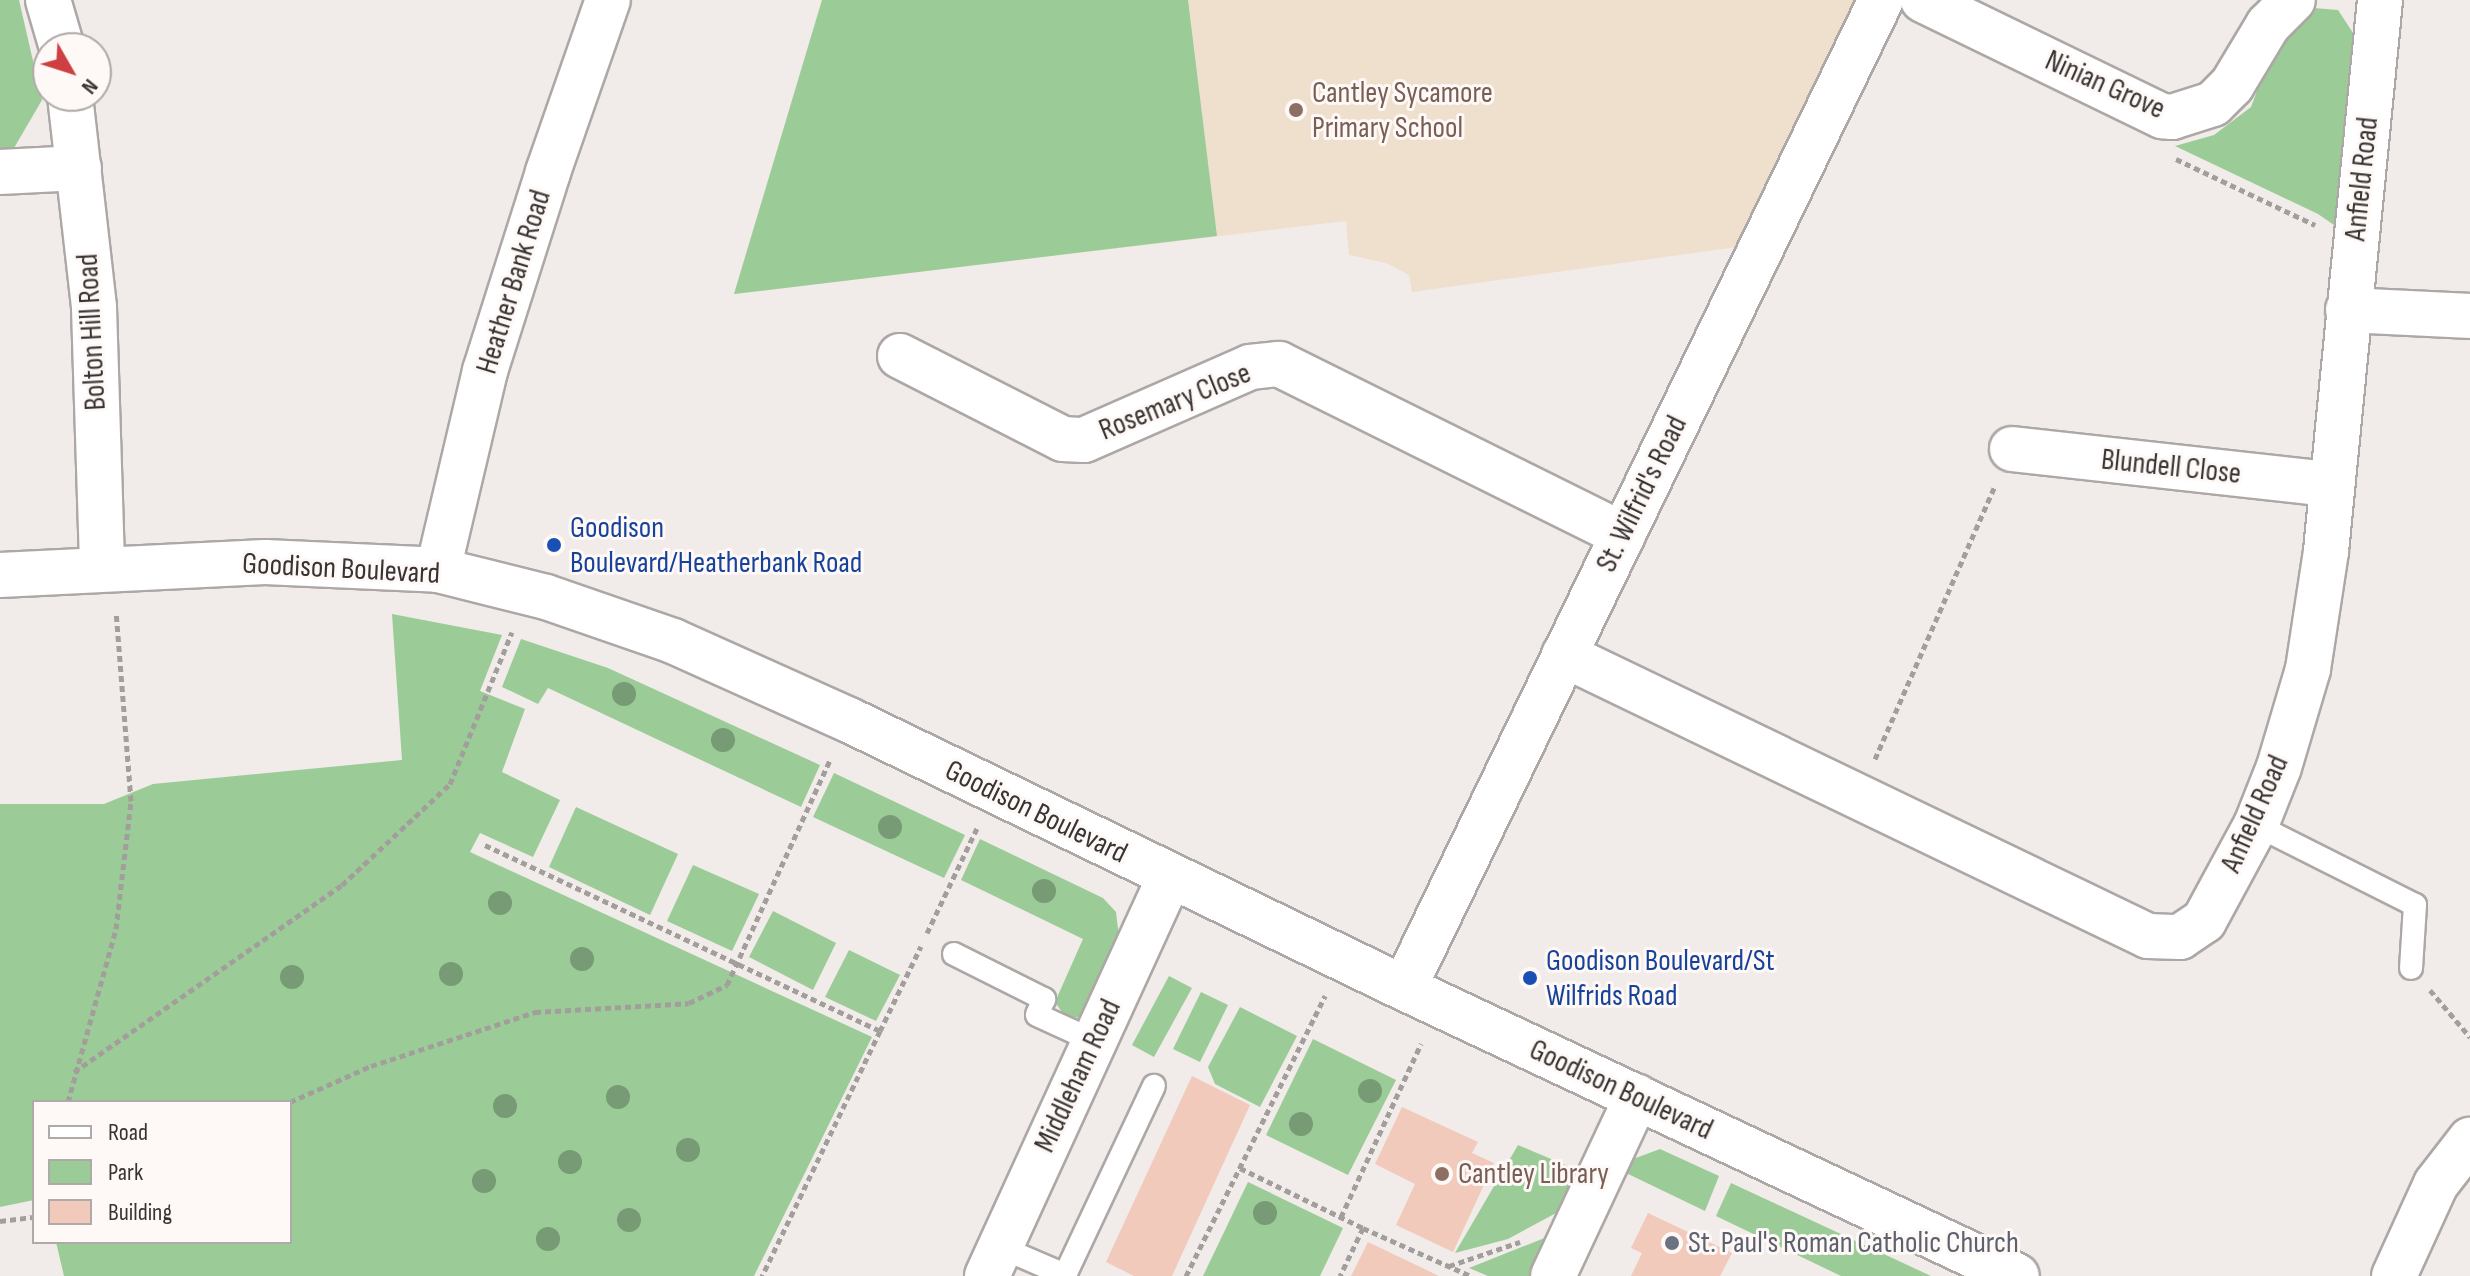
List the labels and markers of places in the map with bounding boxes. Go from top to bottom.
place label: Cantley Sycamore Primary School [1312,75,1493,146]
marker: Cantley Sycamore Primary School [1287,101,1305,119]
place label: Goodison Boulevard/Heatherbank Road [570,510,862,580]
marker: Goodison Boulevard/Heatherbank Road [545,536,563,554]
place label: Goodison Boulevard/St Wilfrids Road [1546,943,1775,1014]
marker: Goodison Boulevard/St Wilfrids Road [1521,969,1539,987]
place label: Cantley Library [1458,1156,1609,1192]
marker: Cantley Library [1433,1165,1451,1183]
place label: St. Paul's Roman Catholic Church [1688,1225,2019,1261]
marker: St. Paul's Roman Catholic Church [1663,1234,1681,1252]

